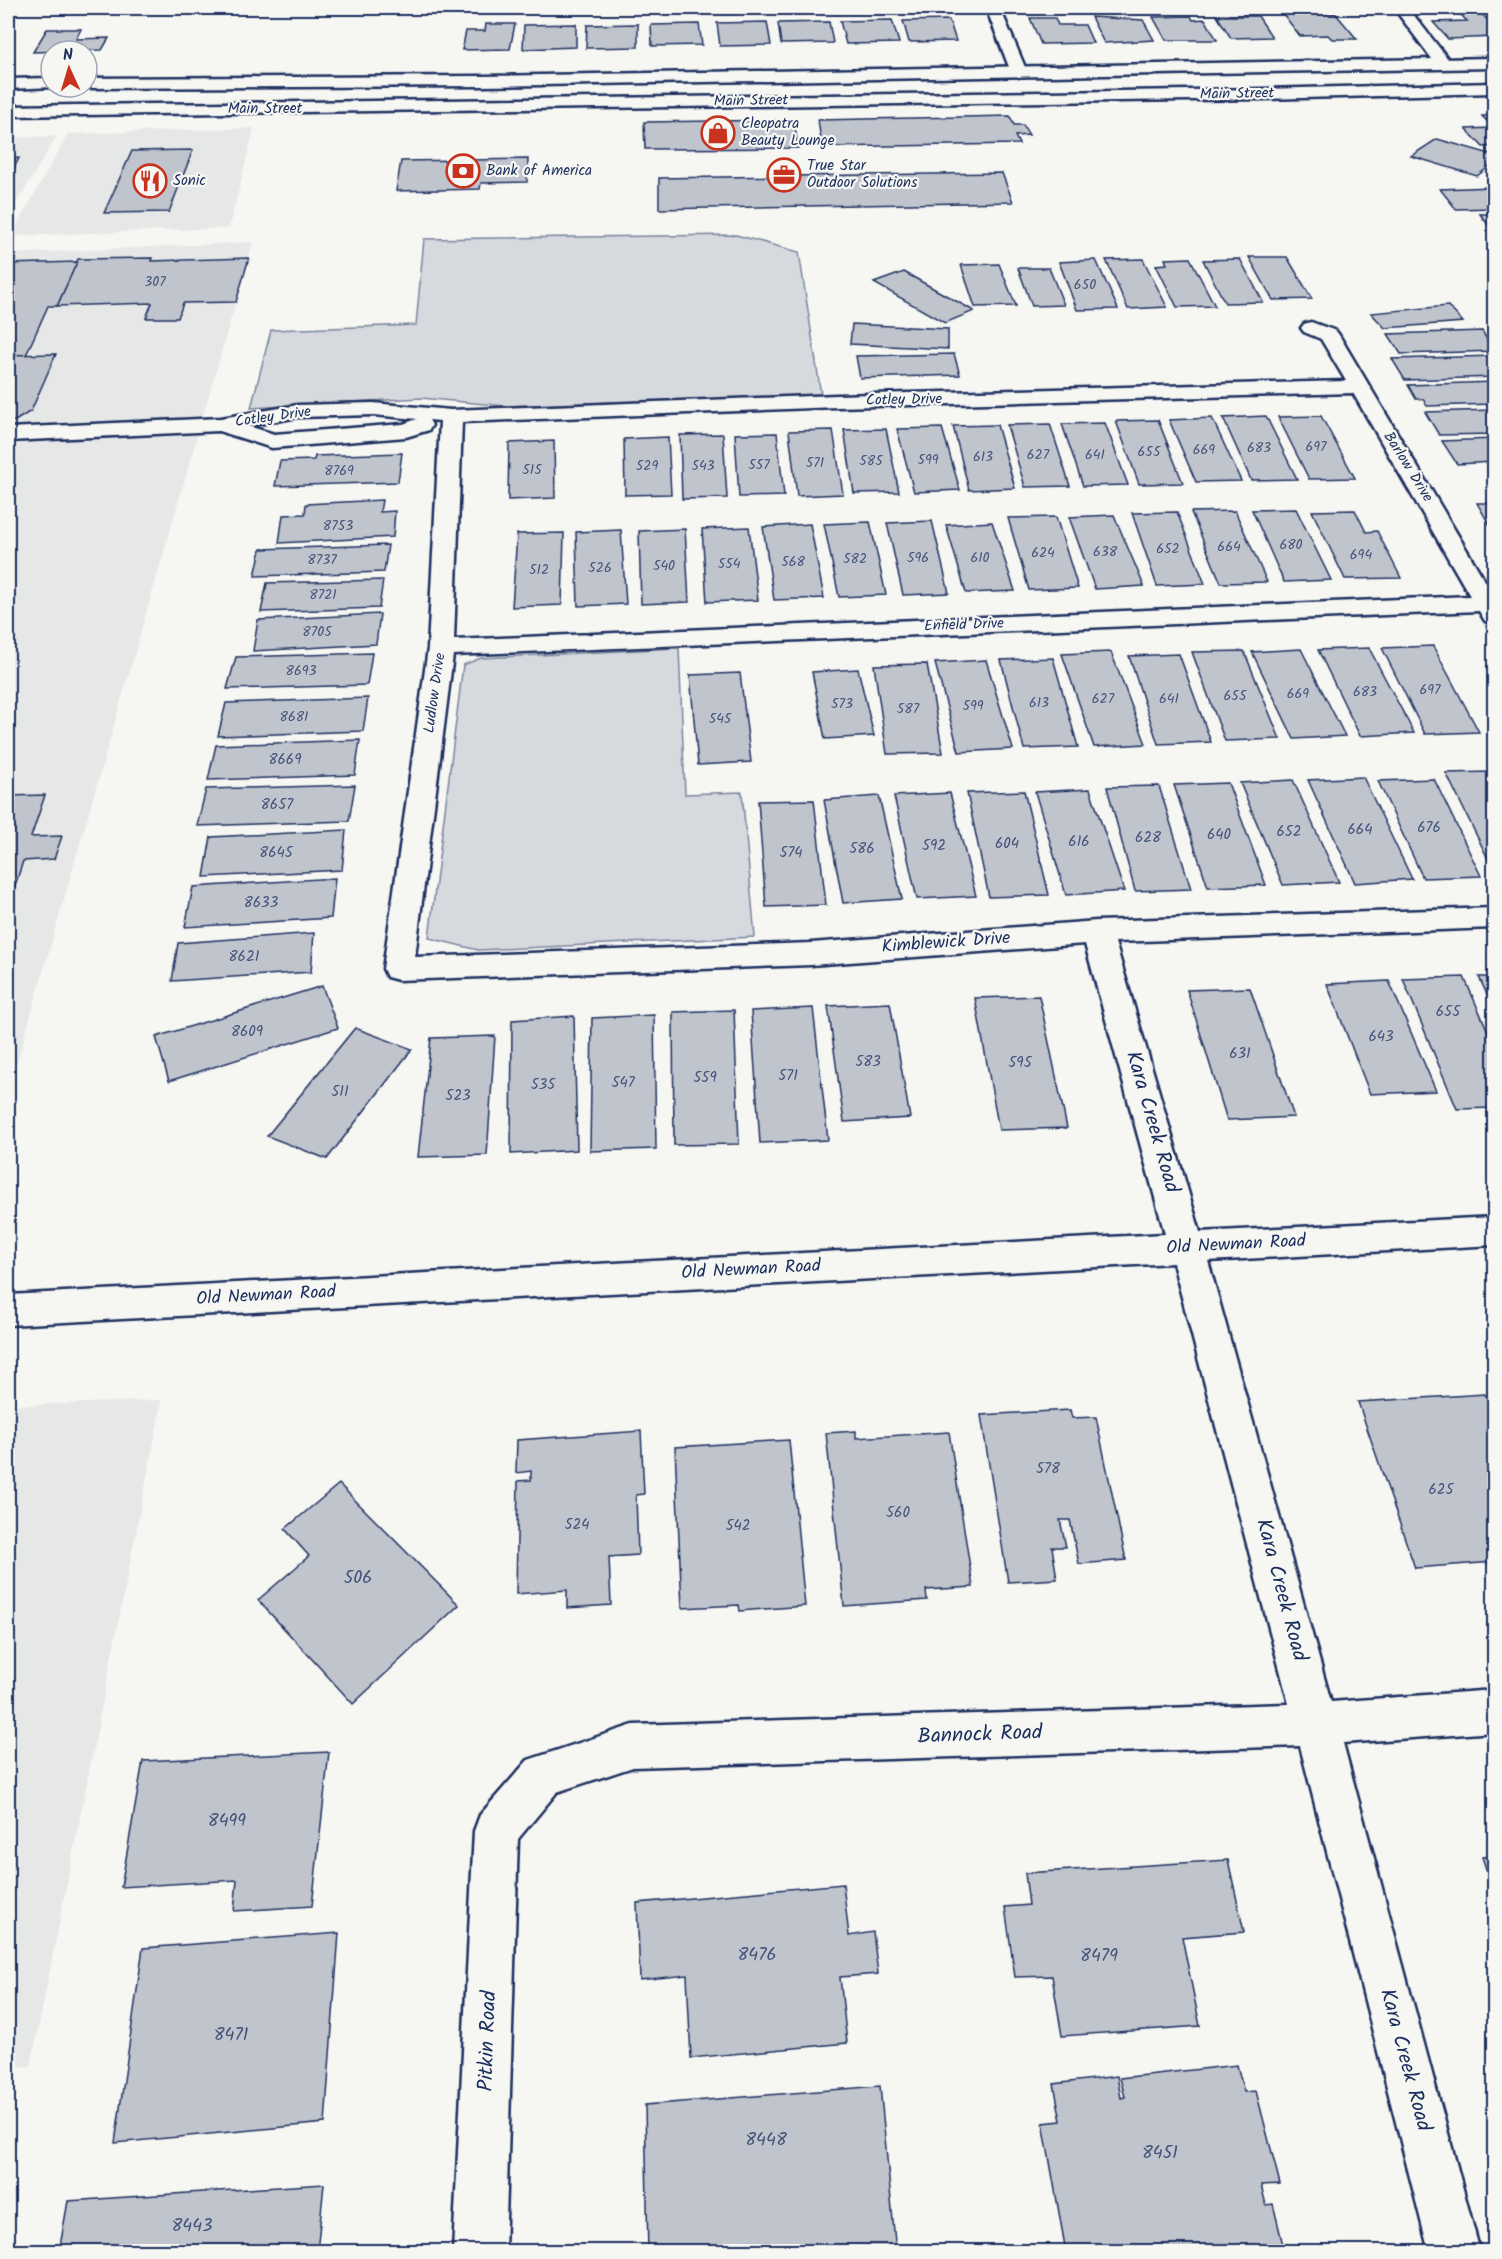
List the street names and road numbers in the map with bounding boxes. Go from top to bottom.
street label: Main Street [1200,81,1275,107]
street label: Main Street [714,88,789,114]
street label: Main Street [228,97,302,121]
street label: Cotley Drive [866,387,943,413]
street label: Cotley Drive [234,400,313,434]
street label: Barlow Drive [1377,427,1439,507]
street label: Enfield Drive [924,612,1005,638]
street label: Ludlow Drive [417,651,453,735]
street label: Kimblewick Drive [881,924,1011,962]
street label: Kara Creek Road [1116,1047,1188,1197]
street label: Old Newman Road [1165,1227,1308,1263]
street label: Old Newman Road [680,1252,823,1288]
street label: Old Newman Road [195,1278,338,1314]
street label: Kara Creek Road [1246,1515,1316,1665]
street label: Bannock Road [917,1716,1043,1754]
street label: Kara Creek Road [1370,1985,1440,2135]
street label: Pitkin Road [470,1989,506,2092]

